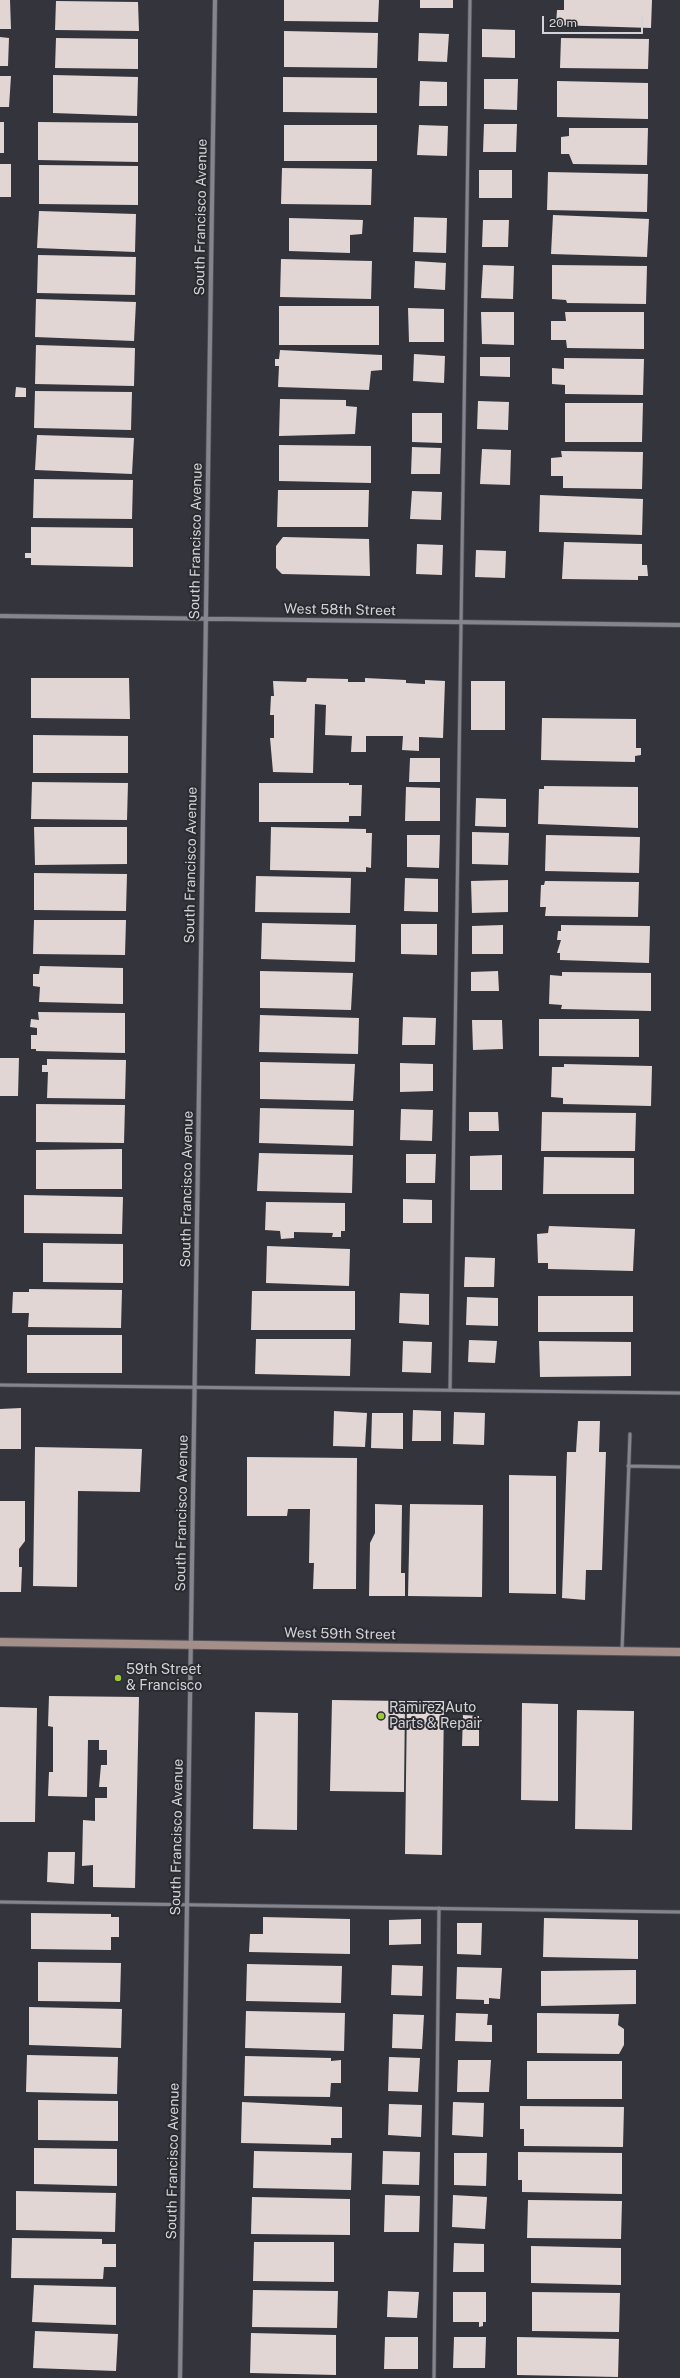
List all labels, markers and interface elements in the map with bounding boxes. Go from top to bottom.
scale bar [544,8,645,34]
text: 20 m [549,16,577,30]
street label: South Francisco Avenue [191,139,211,295]
street label: South Francisco Avenue [186,463,206,619]
street label: West 58th Street [284,601,396,619]
street label: South Francisco Avenue [181,787,201,943]
street label: South Francisco Avenue [177,1111,197,1267]
street label: South Francisco Avenue [172,1435,192,1591]
street label: West 59th Street [284,1625,396,1643]
place label: 59th Street & Francisco [126,1662,202,1694]
marker: 59th Street & Francisco [113,1673,123,1683]
place label: Ramirez Auto Parts & Repair [389,1700,482,1732]
marker: Ramirez Auto Parts & Repair [376,1711,386,1721]
street label: South Francisco Avenue [167,1759,187,1915]
street label: South Francisco Avenue [163,2083,183,2239]

